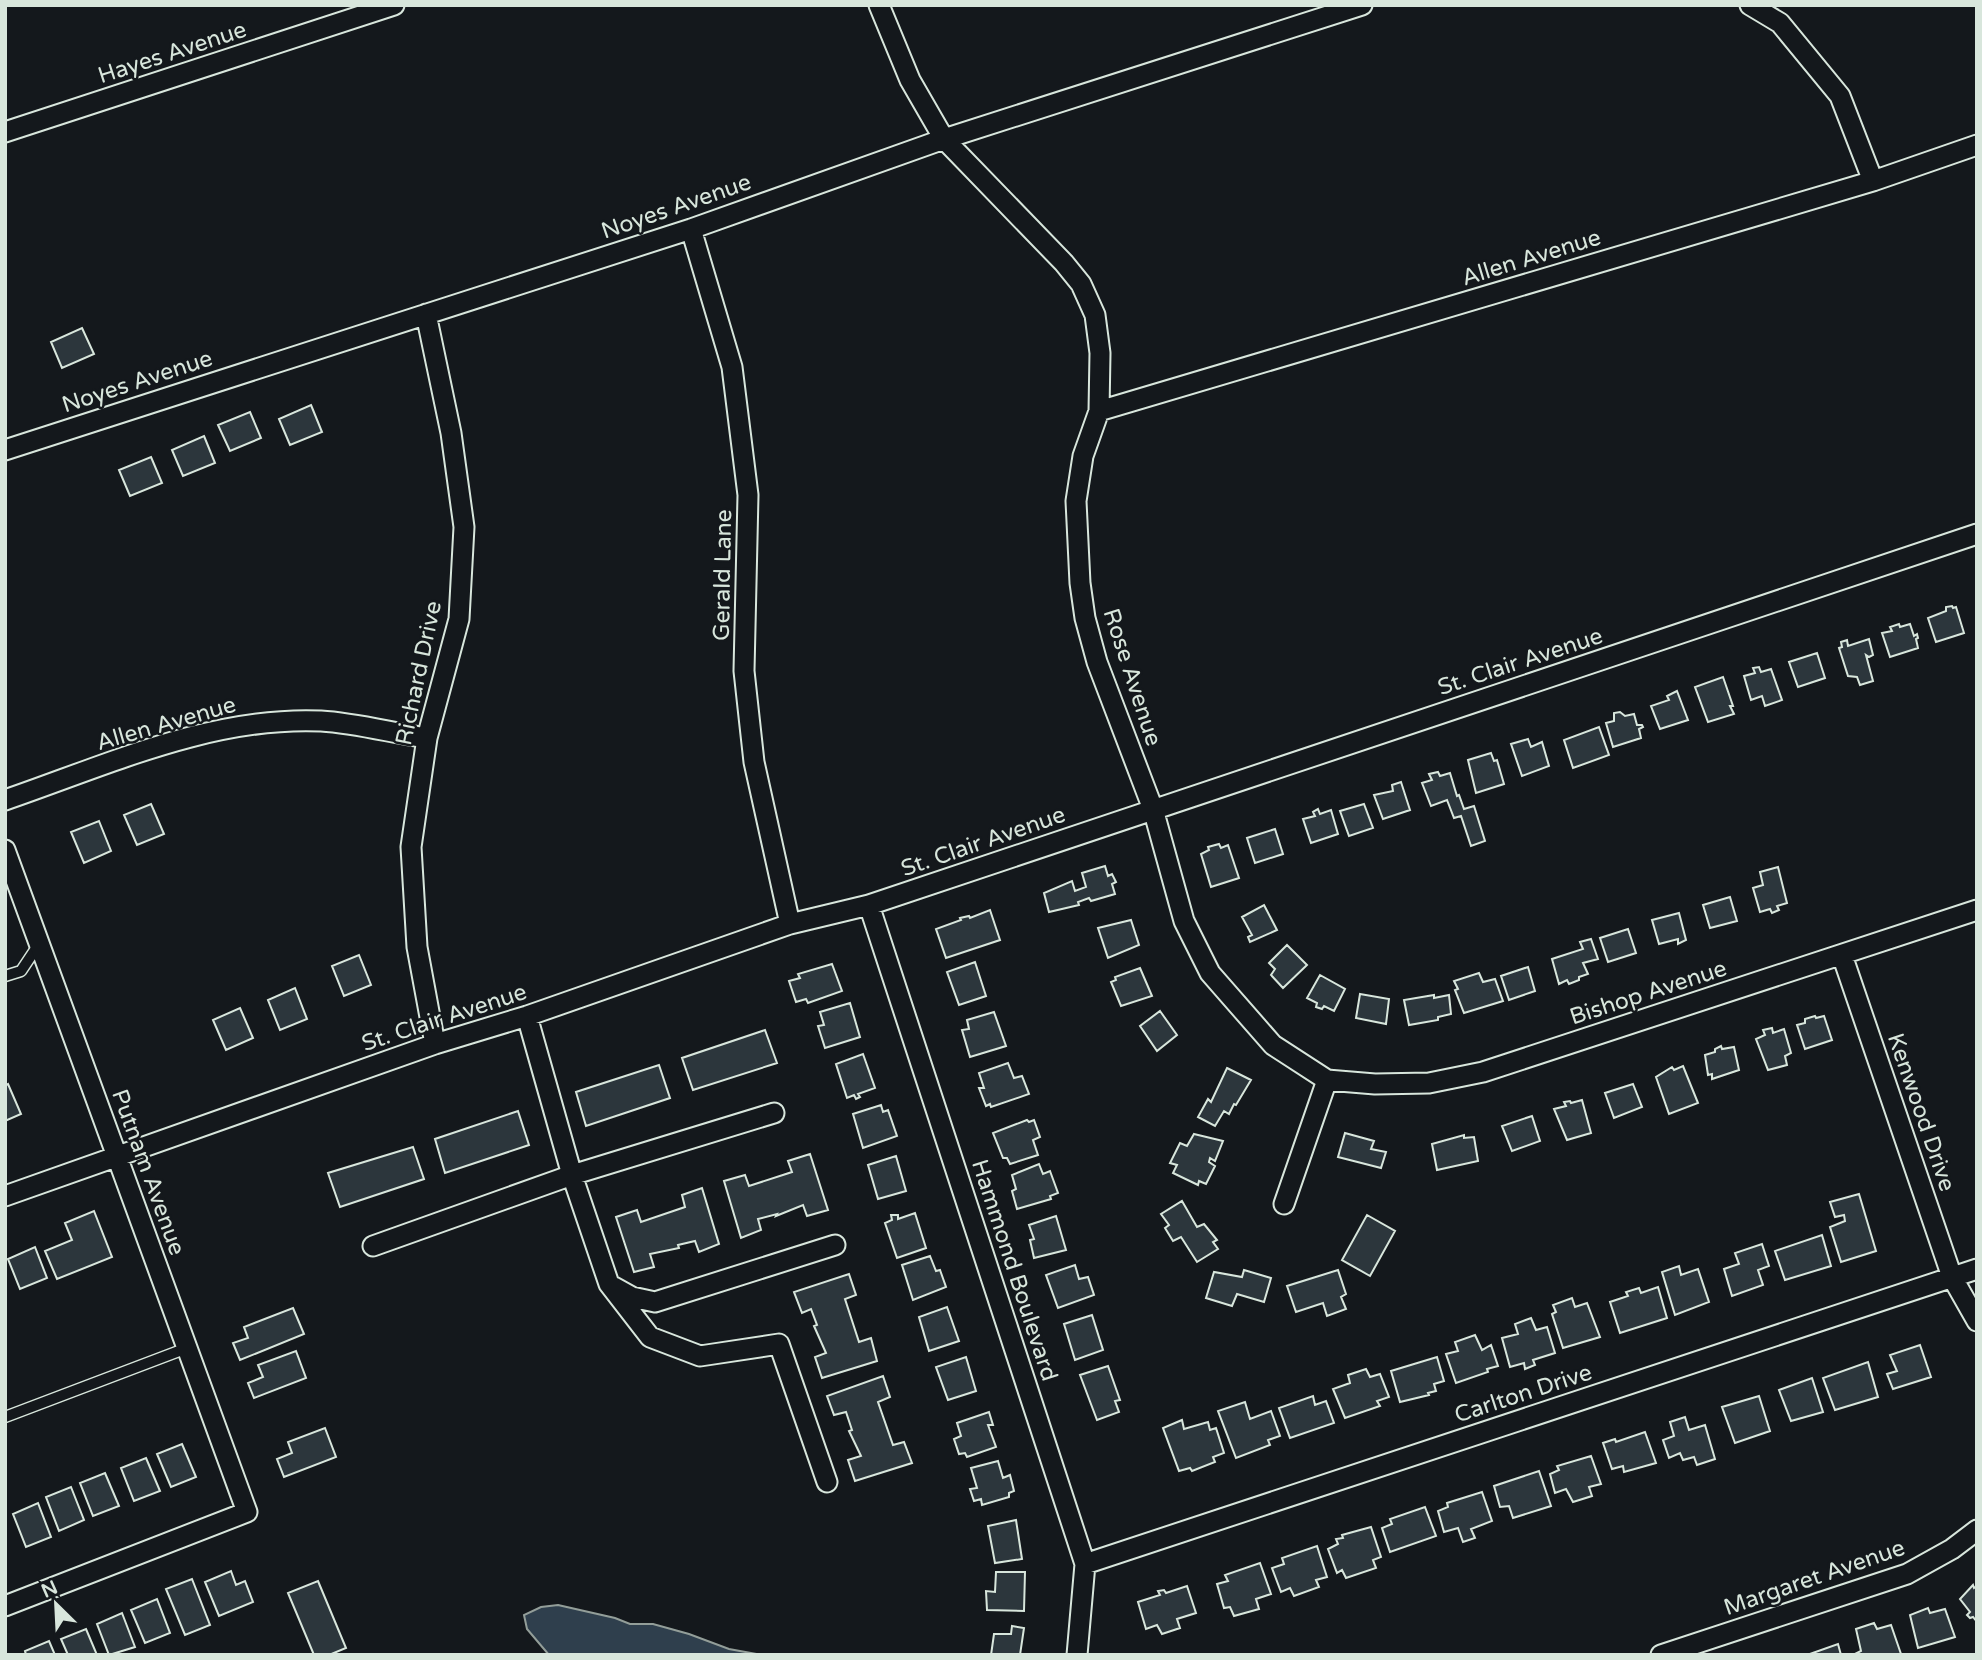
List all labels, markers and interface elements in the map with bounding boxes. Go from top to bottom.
street label: Hayes Avenue [94,16,250,90]
street label: Noyes Avenue [598,168,755,246]
street label: Allen Avenue [1458,224,1604,292]
street label: Noyes Avenue [59,344,216,419]
street label: Gerald Lane [708,509,738,641]
street label: Richard Drive [390,598,448,748]
street label: Rose Avenue [1097,605,1167,750]
street label: St. Clair Avenue [1434,622,1606,702]
street label: Allen Avenue [93,691,239,757]
street label: St. Clair Avenue [898,801,1069,883]
street label: Bishop Avenue [1566,954,1730,1032]
street label: St. Clair Avenue [358,978,530,1058]
street label: Kenwood Drive [1881,1030,1961,1195]
street label: Putnam Avenue [105,1086,191,1259]
street label: Hammond Boulevard [965,1156,1063,1385]
street label: Carlton Drive [1451,1359,1595,1429]
street label: Margaret Avenue [1720,1534,1909,1622]
north arrow [21,1569,91,1639]
text: N [38,1576,61,1603]

